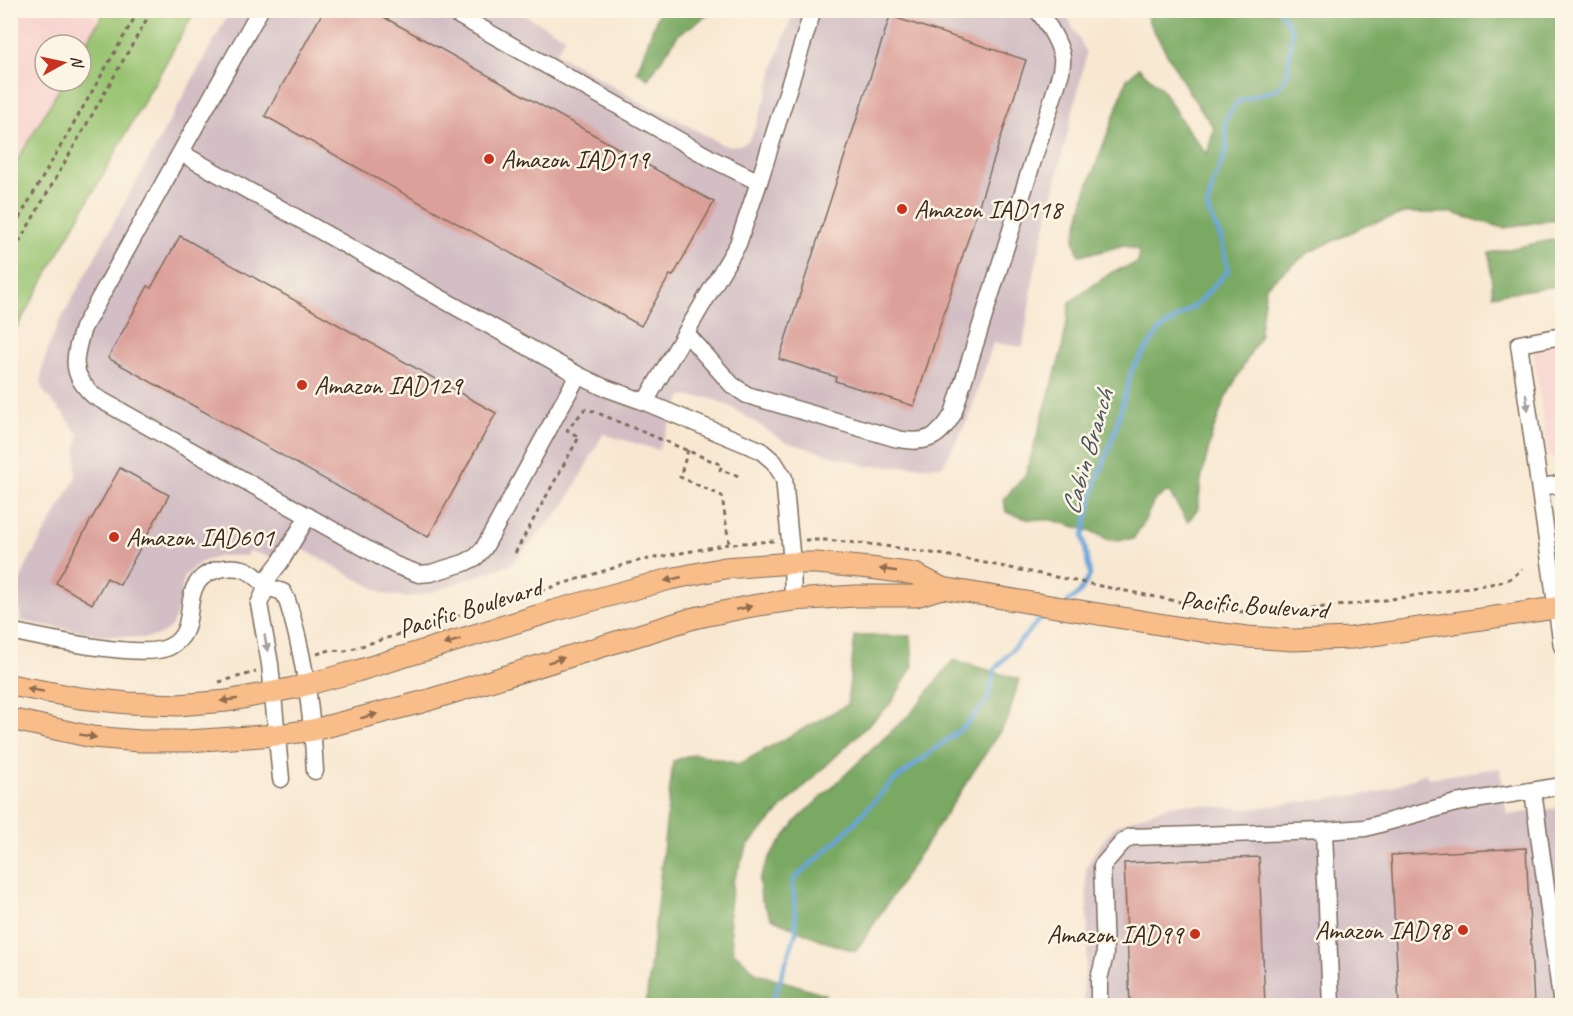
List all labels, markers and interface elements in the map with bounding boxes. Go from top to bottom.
north arrow [33,33,93,93]
text: N [66,55,88,70]
place label: Amazon IAD119 [501,143,651,176]
marker: Amazon IAD119 [482,152,496,166]
place label: Amazon IAD118 [914,193,1064,226]
marker: Amazon IAD118 [895,202,909,216]
place label: Amazon IAD129 [314,369,464,402]
marker: Amazon IAD129 [295,378,309,392]
water label: Cabin Branch [1053,384,1122,518]
one-way arrow [1523,393,1532,412]
place label: Amazon IAD601 [126,521,275,554]
marker: Amazon IAD601 [107,530,121,544]
one-way arrow [878,566,897,575]
street label: Pacific Boulevard [394,570,549,645]
one-way arrow [664,575,683,584]
street label: Pacific Boulevard [1179,583,1333,627]
one-way arrow [735,603,754,612]
one-way arrow [262,633,271,652]
one-way arrow [443,638,461,647]
one-way arrow [547,655,565,664]
one-way arrow [26,685,45,694]
one-way arrow [220,695,239,704]
one-way arrow [361,711,379,720]
one-way arrow [79,731,98,740]
place label: Amazon IAD98 [1315,914,1453,947]
place label: Amazon IAD99 [1047,918,1185,951]
marker: Amazon IAD98 [1456,923,1470,937]
marker: Amazon IAD99 [1188,927,1202,941]

